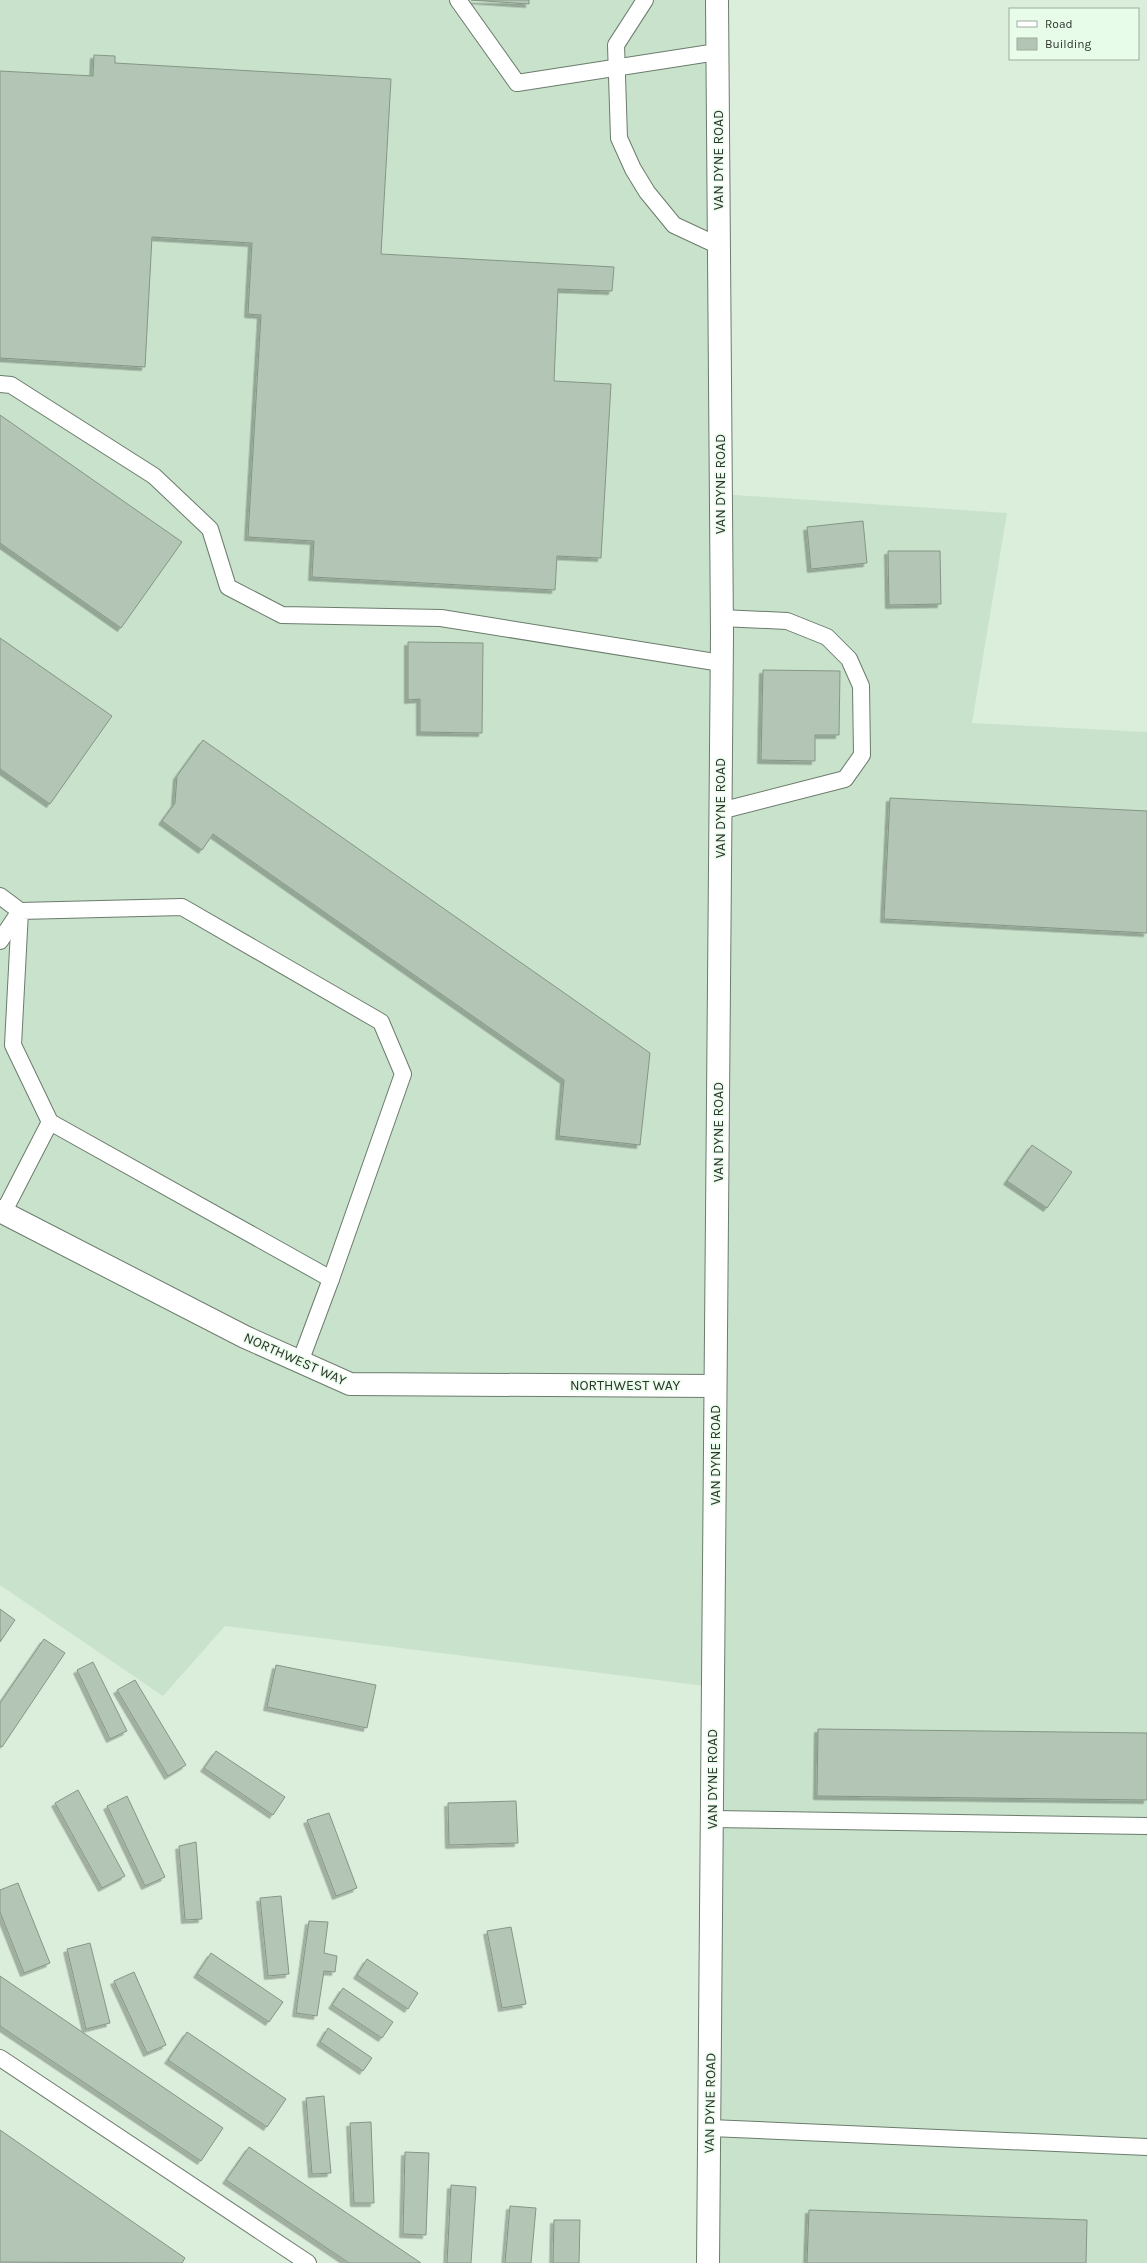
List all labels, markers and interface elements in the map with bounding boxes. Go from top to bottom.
legend [1009,8,1139,60]
text: Road [1045,17,1073,31]
text: Building [1045,37,1092,51]
street label: VAN DYNE ROAD [710,110,727,210]
street label: VAN DYNE ROAD [712,434,729,534]
street label: VAN DYNE ROAD [712,758,729,858]
street label: VAN DYNE ROAD [710,1082,727,1182]
street label: NORTHWEST WAY [241,1329,349,1389]
street label: NORTHWEST WAY [570,1377,680,1394]
street label: VAN DYNE ROAD [707,1405,724,1505]
street label: VAN DYNE ROAD [704,1729,721,1829]
street label: VAN DYNE ROAD [701,2053,719,2153]

